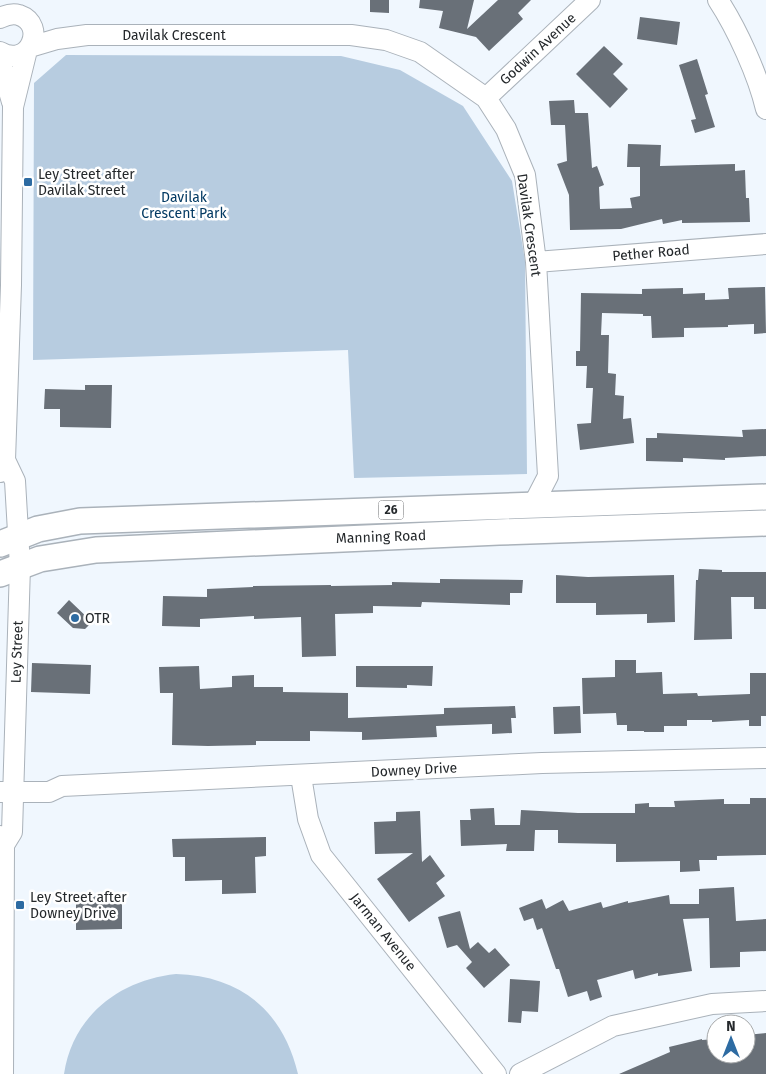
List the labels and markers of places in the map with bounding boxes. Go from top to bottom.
place label: Ley Street after Davilak Street [38,166,135,199]
marker: Ley Street after Davilak Street [22,176,34,188]
place label: OTR [85,610,110,627]
marker: OTR [69,612,81,624]
place label: Ley Street after Downey Drive [30,889,127,922]
marker: Ley Street after Downey Drive [14,899,26,911]

